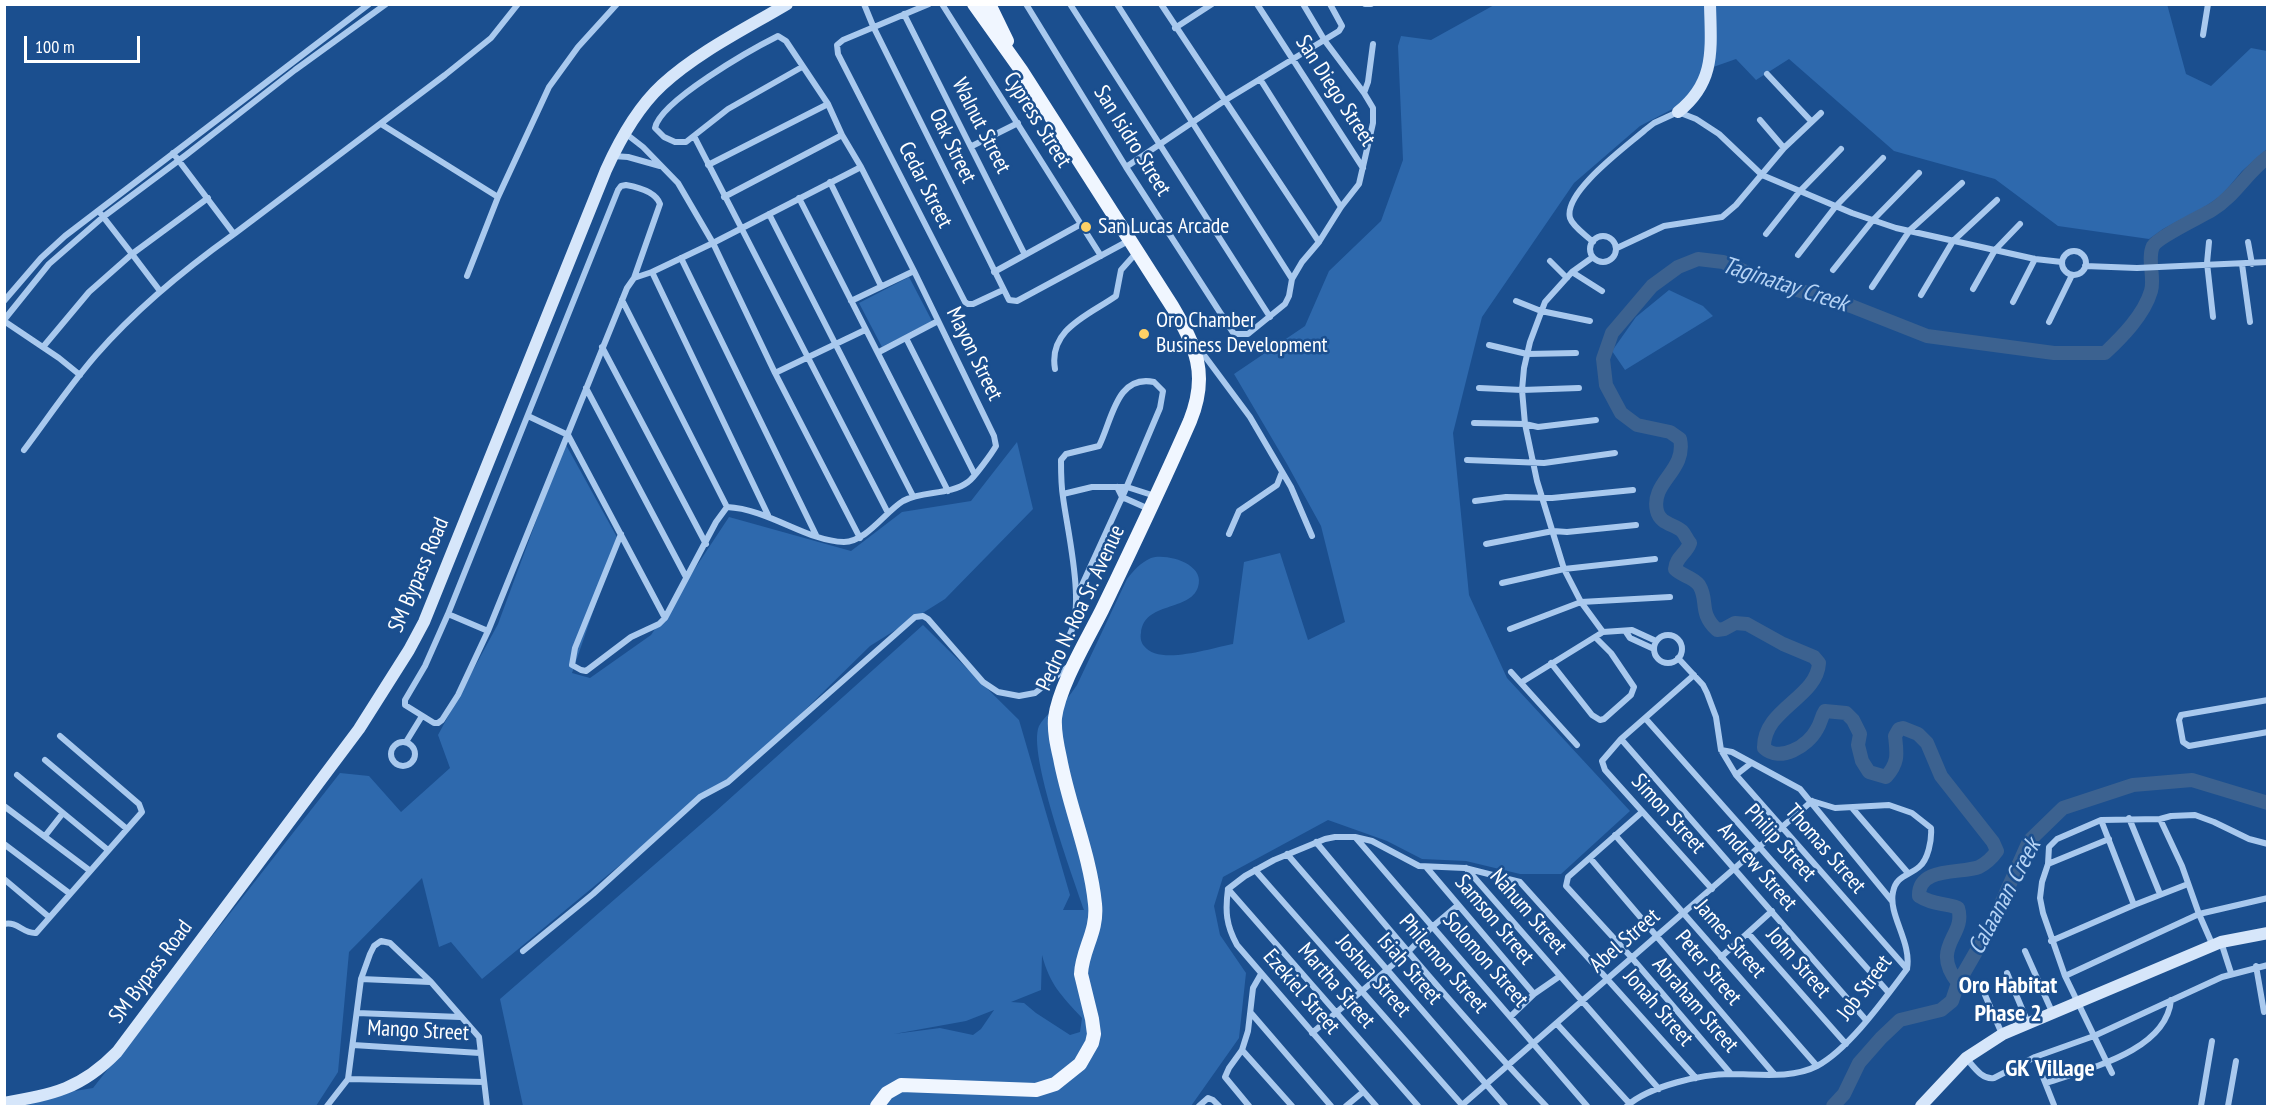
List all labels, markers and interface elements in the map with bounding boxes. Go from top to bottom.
scale bar [27,24,142,62]
street label: San Diego Street [1289,31,1381,151]
text: 100 m [35,35,75,58]
street label: Cypress Street [997,68,1077,172]
street label: Walnut Street [946,74,1016,178]
street label: San Isidro Street [1088,81,1176,201]
street label: Oak Street [923,104,981,188]
street label: Cedar Street [892,138,958,232]
place label: San Lucas Arcade [1098,214,1229,240]
marker: San Lucas Arcade [1079,220,1093,234]
water label: Taginatay Creek [1718,251,1852,319]
street label: Mayon Street [940,303,1008,405]
place label: Oro Chamber Business Development [1156,308,1328,360]
marker: Oro Chamber Business Development [1137,327,1151,341]
street label: SM Bypass Road [383,514,455,636]
street label: Pedro N. Roa Sr. Avenue [1031,521,1131,695]
street label: Simon Street [1625,769,1711,859]
street label: Philip Street [1739,799,1821,887]
street label: Thomas Street [1779,799,1871,899]
street label: Andrew Street [1712,818,1802,916]
water label: Calaanan Creek [1962,834,2048,960]
street label: Nahum Street [1484,864,1572,960]
street label: Samson Street [1449,870,1539,970]
street label: James Street [1689,894,1771,984]
street label: Abel Street [1585,903,1665,979]
street label: Solomon Street [1437,907,1533,1013]
street label: Philemon Street [1393,909,1493,1019]
street label: SM Bypass Road [104,915,198,1029]
street label: John Street [1760,923,1836,1003]
street label: Peter Street [1669,925,1747,1011]
street label: Isiah Street [1371,928,1447,1010]
street label: Joshua Street [1330,929,1416,1023]
street label: Martha Street [1292,938,1380,1034]
street label: Ezekiel Street [1257,944,1345,1040]
street label: Job Street [1832,950,1898,1026]
street label: Abraham Street [1646,952,1744,1058]
street label: Jonah Street [1617,964,1699,1052]
district label: Oro Habitat Phase 2 [1959,972,2057,1028]
street label: Mango Street [367,1015,469,1047]
district label: GK Village [2005,1055,2095,1083]

